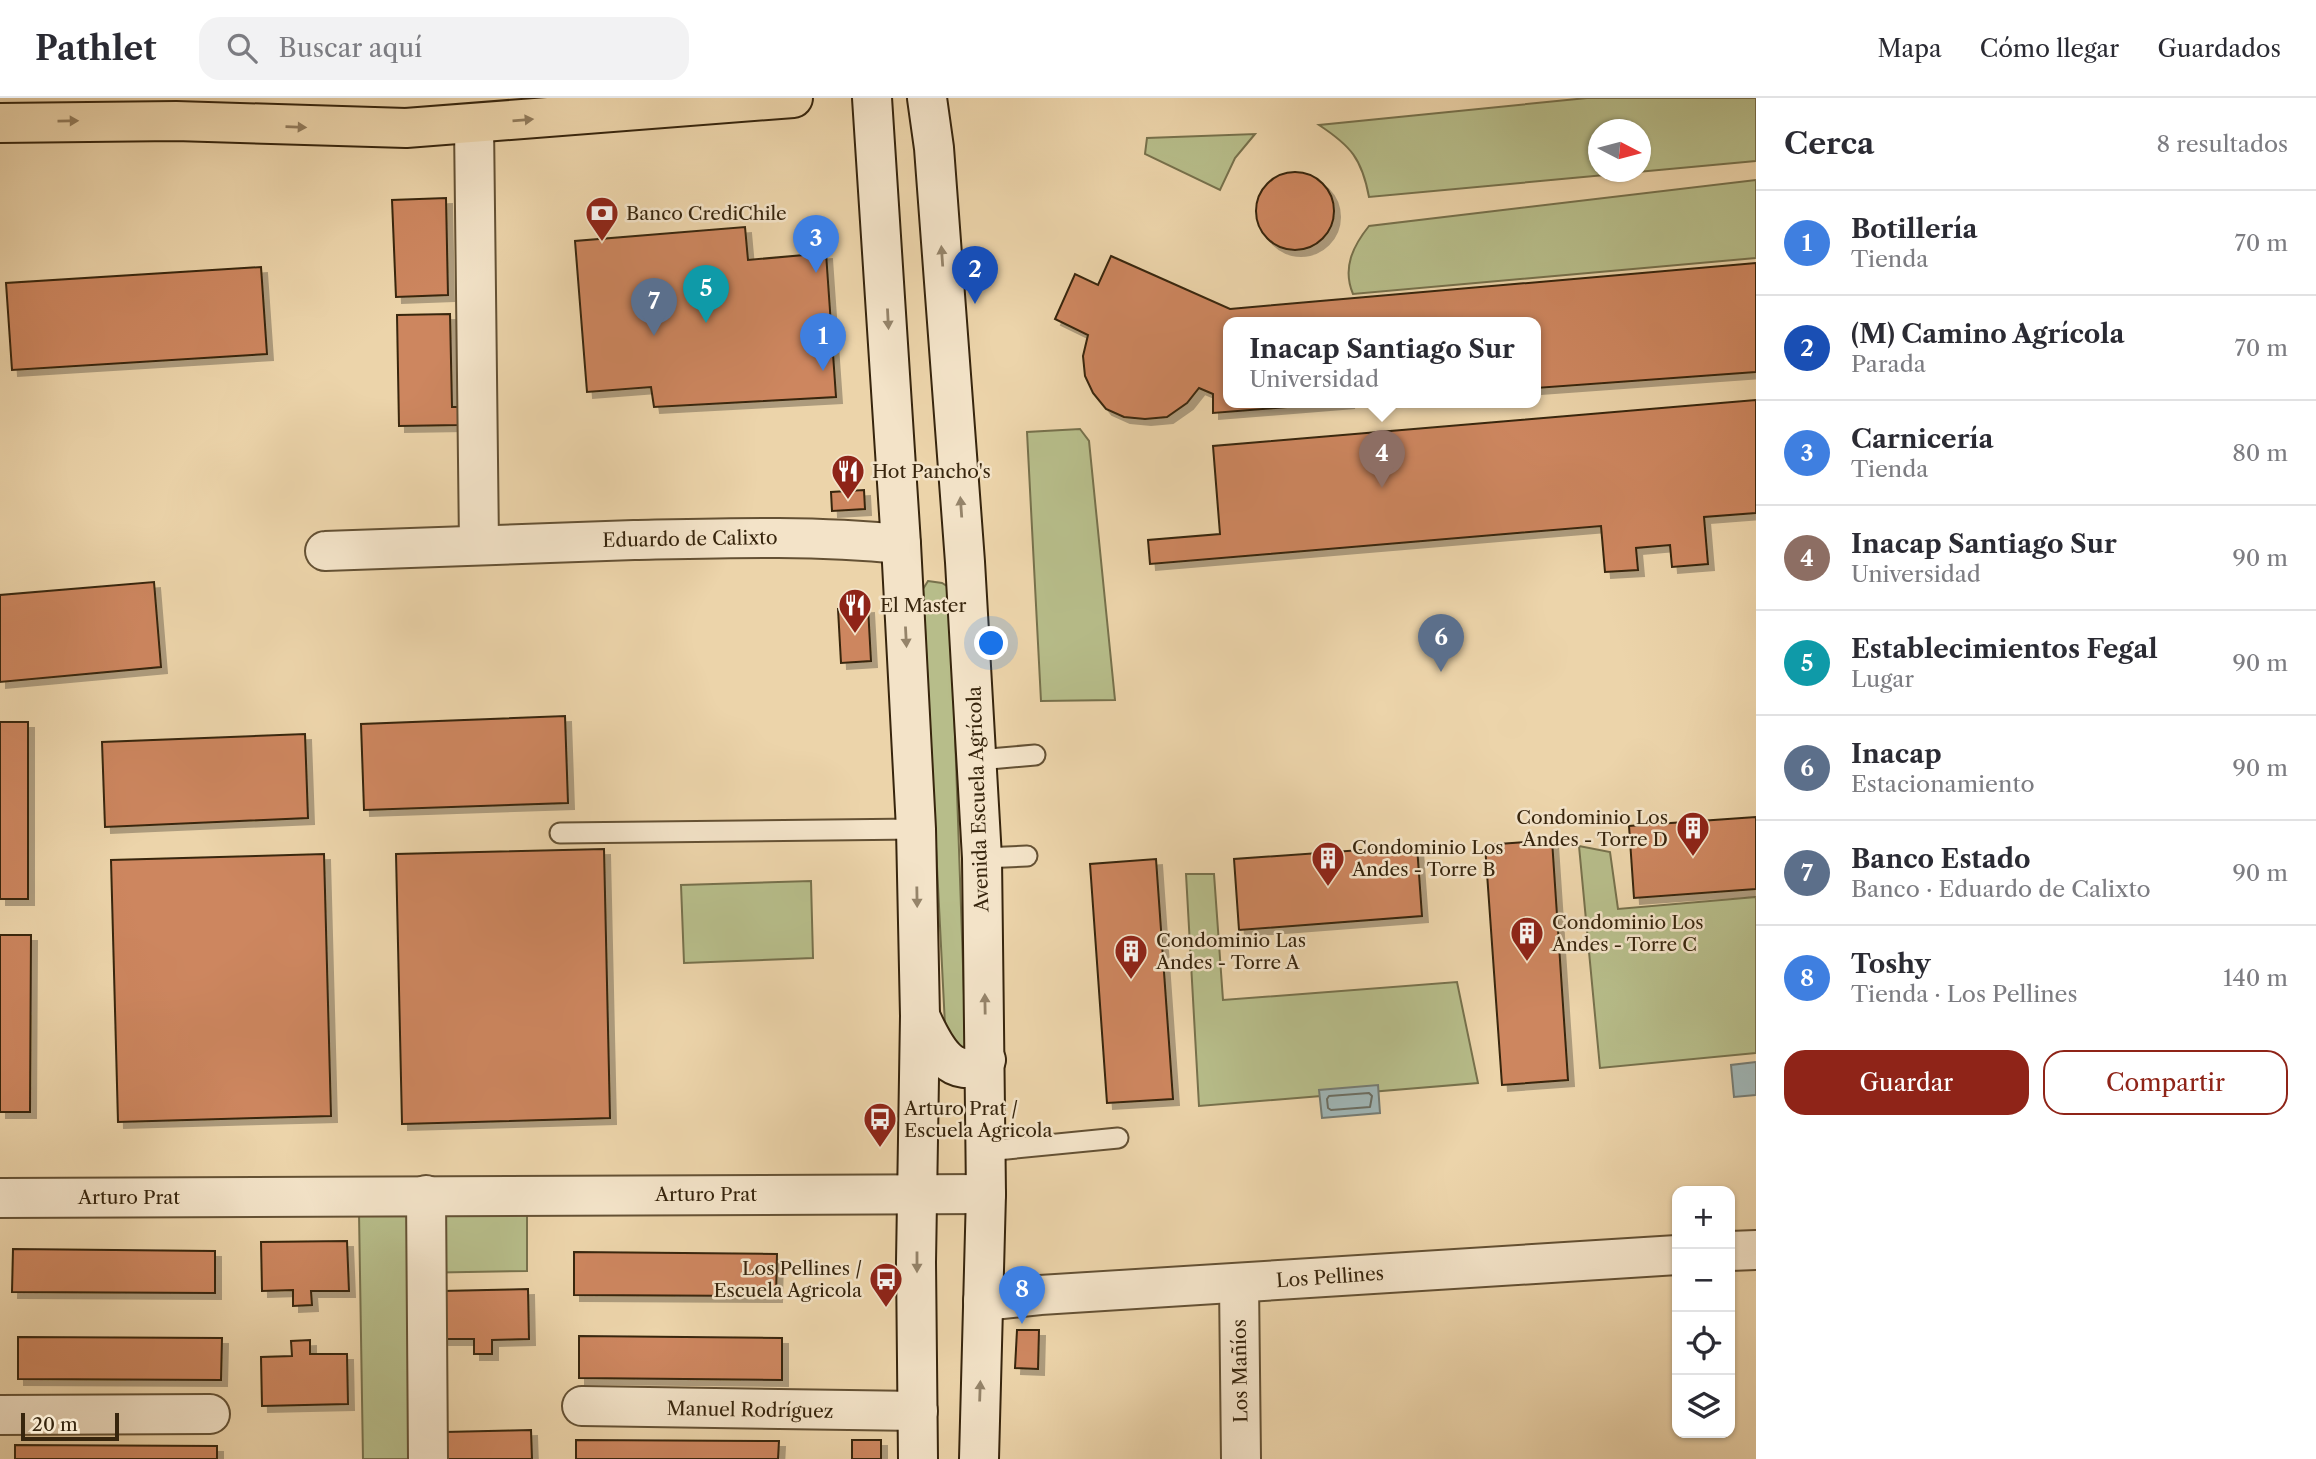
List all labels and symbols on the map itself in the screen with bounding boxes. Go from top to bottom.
one-way arrow [512,114,534,125]
one-way arrow [57,115,79,127]
north arrow [1588,119,1651,182]
one-way arrow [285,121,307,132]
bank icon: Banco CrediChile [583,194,621,243]
place label: Banco CrediChile [626,202,787,225]
pin: 3 [793,215,839,273]
one-way arrow [936,245,947,267]
pin: 2 [952,246,998,304]
pin: 5 [683,265,729,323]
pin: 7 [631,278,677,336]
one-way arrow [882,308,893,330]
pin: 1 [800,313,846,371]
pin: 4 [1359,430,1405,488]
restaurant icon: Hot Pancho's [829,452,867,501]
place label: Hot Pancho's [872,460,991,483]
one-way arrow [955,496,966,518]
street label: Eduardo de Calixto [602,526,778,552]
restaurant icon: El Master [836,586,874,635]
place label: El Master [880,594,966,617]
pin: 6 [1418,614,1464,672]
one-way arrow [901,626,912,648]
your location [974,626,1008,660]
street label: Avenida Escuela Agrícola [963,686,993,913]
place label: Condominio Los Andes - Torre D [1516,806,1668,851]
building icon: Condominio Los Andes - Torre D [1674,809,1712,858]
place label: Condominio Los Andes - Torre B [1351,836,1504,881]
building icon: Condominio Los Andes - Torre B [1309,839,1347,888]
one-way arrow [912,886,923,908]
place label: Condominio Los Andes - Torre C [1551,911,1704,956]
building icon: Condominio Los Andes - Torre C [1508,914,1546,963]
place label: Condominio Las Andes - Torre A [1155,929,1306,974]
building icon: Condominio Las Andes - Torre A [1112,932,1150,981]
one-way arrow [979,992,990,1014]
place label: Arturo Prat / Escuela Agricola [903,1097,1053,1142]
bus stop icon: Arturo Prat / Escuela Agricola [861,1100,899,1149]
street label: Arturo Prat [654,1183,757,1206]
street label: Arturo Prat [77,1186,180,1209]
one-way arrow [911,1251,922,1273]
place label: Los Pellines / Escuela Agricola [713,1257,862,1302]
bus stop icon: Los Pellines / Escuela Agricola [867,1260,905,1309]
street label: Los Pellines [1275,1262,1385,1292]
pin: 8 [999,1266,1045,1324]
street label: Los Mañíos [1228,1319,1252,1423]
one-way arrow [975,1380,986,1402]
street label: Manuel Rodríguez [666,1397,834,1423]
scale bar [21,1410,119,1442]

